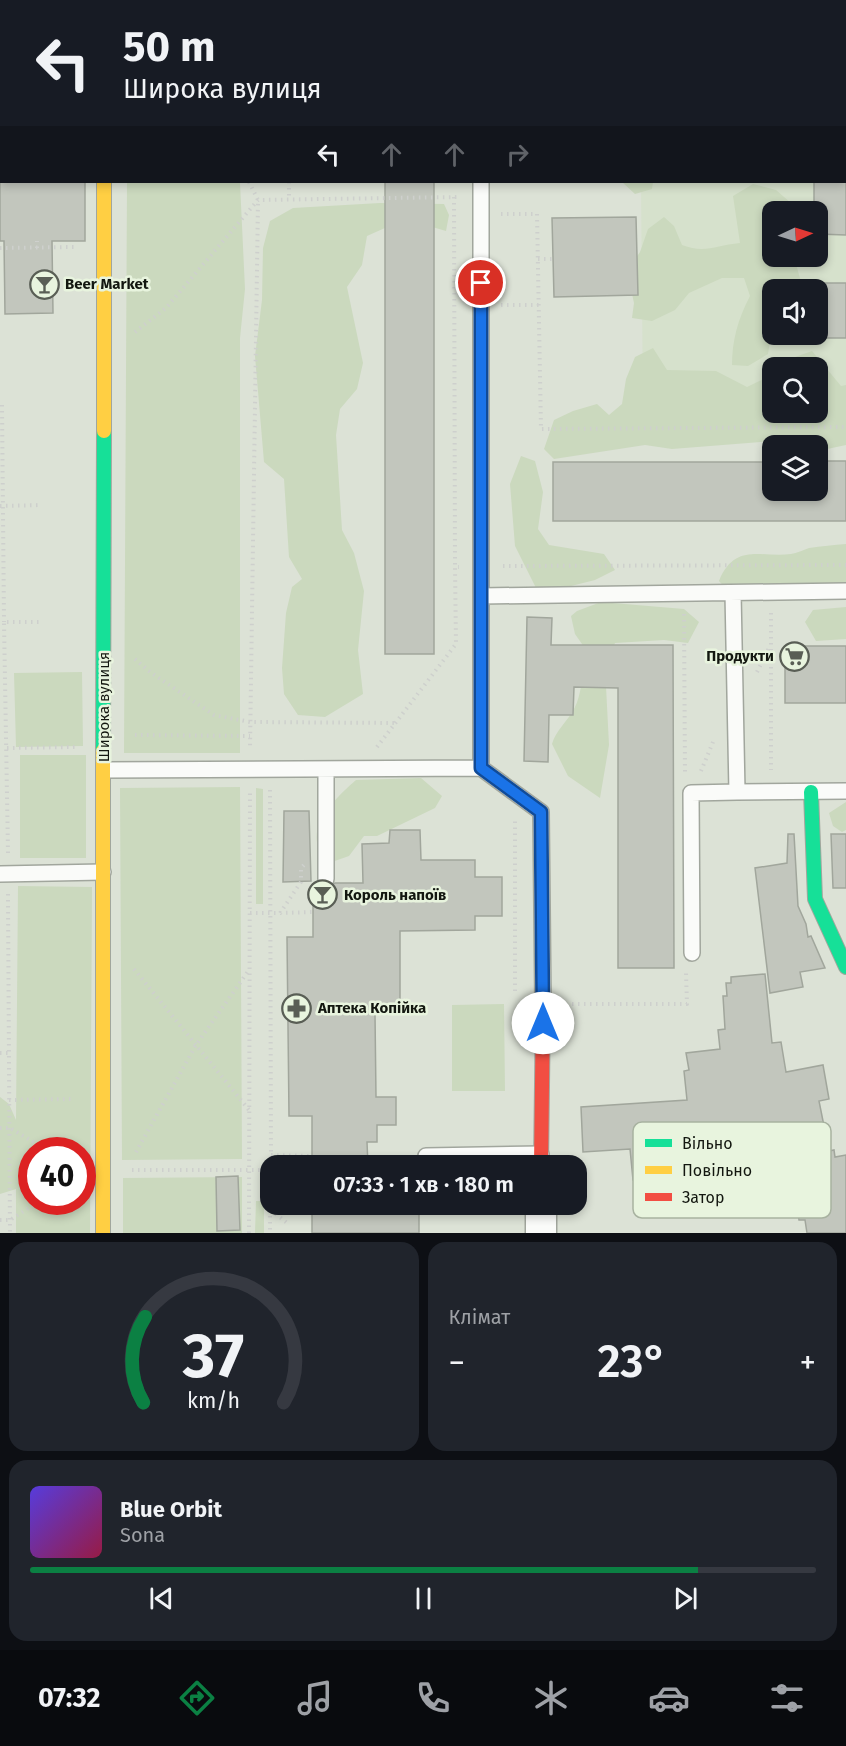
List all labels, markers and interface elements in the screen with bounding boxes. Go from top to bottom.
text: 50 m [123,22,216,72]
icon: left [24,24,102,102]
text: Широка вулиця [123,73,322,105]
icon: left [312,138,345,171]
icon: ahead [375,138,408,171]
icon: ahead [438,138,471,171]
icon: right [501,138,534,171]
north arrow [762,201,828,267]
map controls [762,201,828,501]
pin [455,257,506,308]
icon: arrive [464,266,497,299]
bar icon: Beer Market [28,268,60,300]
place label: Beer Market [65,275,149,293]
button: sound [762,279,828,345]
button: search [762,357,828,423]
button: layers [762,435,828,501]
supermarket icon: Продукти [779,640,811,672]
place label: Продукти [706,647,774,665]
street label: Широка вулиця [95,652,113,762]
bar icon: Король напоїв [307,879,339,911]
place label: Король напоїв [344,886,446,904]
position arrow [511,991,575,1055]
pharmacy icon: Аптека Копійка [281,992,313,1024]
place label: Аптека Копійка [317,999,426,1017]
legend [633,1122,831,1218]
text: Вільно [682,1134,733,1153]
speed limit sign: 40 [18,1137,96,1215]
text: Повільно [682,1161,752,1180]
text: 07:33 · 1 хв · 180 m [333,1171,514,1198]
text: Затор [682,1188,724,1207]
text: Клімат [449,1305,510,1329]
text: 37 [182,1319,244,1394]
text: 23° [598,1335,667,1389]
text: − [449,1343,465,1383]
text: + [800,1343,816,1383]
text: km/h [187,1389,240,1415]
text: Blue Orbit [120,1496,222,1523]
text: Sona [120,1523,165,1547]
icon: previous [145,1582,178,1615]
icon: pause [407,1582,440,1615]
icon: next [669,1582,702,1615]
icon: directions [176,1677,218,1719]
icon: music [294,1677,336,1719]
icon: phone [412,1677,454,1719]
icon: climate [530,1677,572,1719]
icon: car [648,1677,690,1719]
icon: filters [766,1677,808,1719]
text: 07:32 [38,1682,101,1714]

